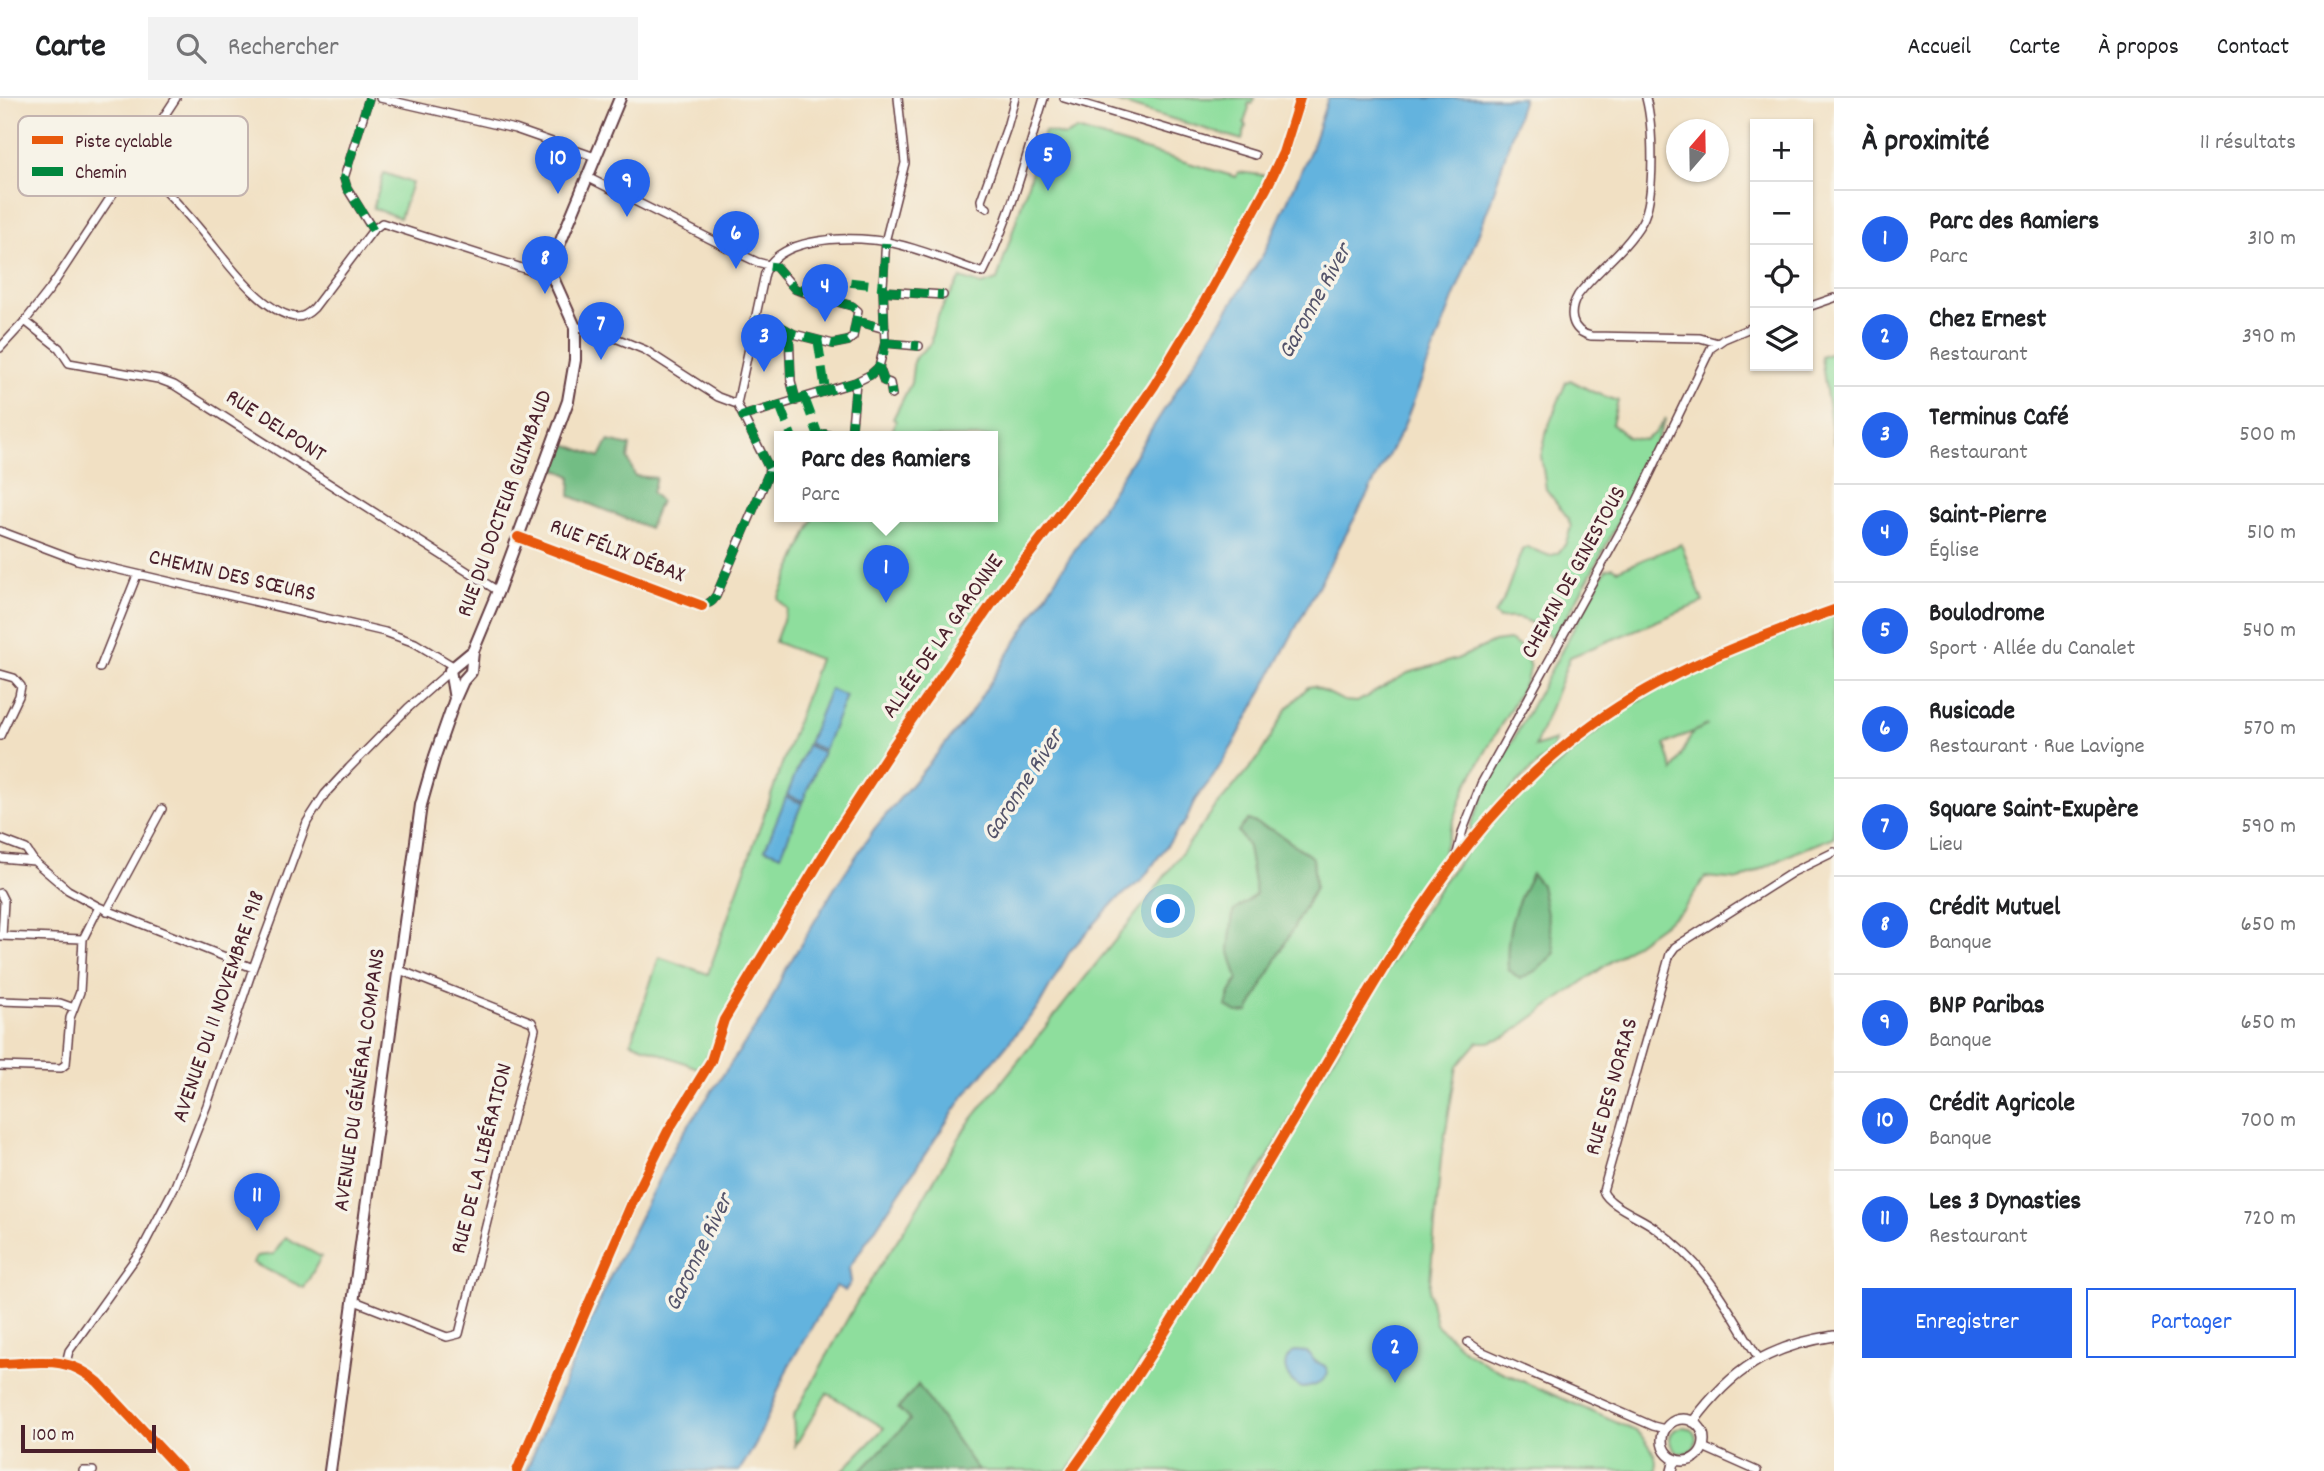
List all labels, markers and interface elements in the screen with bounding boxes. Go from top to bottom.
search box [148,17,638,80]
text: Carte [35,25,106,72]
icon: search [172,29,210,67]
text: Rechercher [228,30,339,67]
text: Accueil [1907,31,1971,65]
text: Carte [2009,31,2060,65]
text: À propos [2098,31,2179,65]
text: Contact [2217,31,2289,65]
legend [18,116,248,196]
north arrow [1666,119,1729,182]
map controls [1750,119,1813,371]
button: + [1750,119,1813,182]
text: À proximité [1862,122,1989,165]
text: 11 résultats [2200,127,2296,160]
text: Piste cyclable [75,130,172,157]
pin: 5 [1025,133,1071,191]
pin: 10 [535,136,581,194]
pin: 9 [604,159,650,217]
text: Chemin [75,161,127,188]
button: − [1750,182,1813,245]
text: Parc des Ramiers [1929,204,2099,241]
pin: 6 [713,211,759,269]
text: 1 [1882,223,1888,256]
text: 310 m [2247,223,2296,256]
pin: 8 [522,236,568,294]
water label: Garonne River [1270,236,1363,366]
text: Parc [1929,241,1968,274]
button: locate [1750,245,1813,308]
pin: 4 [802,264,848,322]
pin: 7 [578,302,624,360]
text: Chez Ernest [1929,302,2046,339]
button: layers [1750,308,1813,371]
pin: 3 [741,314,787,372]
text: 2 [1880,321,1890,354]
text: 390 m [2242,321,2296,354]
text: Restaurant [1929,339,2028,372]
street label: RUE DELPONT [218,382,332,472]
street label: RUE DU DOCTEUR GUIMBAUD [450,386,563,622]
text: Terminus Café [1929,400,2069,437]
text: 3 [1880,419,1890,452]
text: 500 m [2239,419,2296,452]
popup [774,431,998,522]
text: Restaurant [1929,437,2028,470]
text: Parc des Ramiers [801,442,971,479]
text: Parc [801,479,840,512]
street label: CHEMIN DE GINESTOUS [1514,481,1636,665]
text: Saint-Pierre [1929,498,2047,535]
street label: RUE FÉLIX DÉBAX [545,511,689,593]
text: 4 [1880,517,1890,550]
text: 510 m [2247,517,2296,550]
text: Église [1929,535,1979,568]
street label: CHEMIN DES SŒURS [145,542,319,612]
pin: 1 [863,545,909,603]
street label: ALLÉE DE LA GARONNE [875,548,1013,726]
text: Boulodrome [1929,596,2045,633]
text: 5 [1880,615,1890,648]
text: 540 m [2242,615,2296,648]
text: Sport · Allée du Canalet [1929,633,2135,666]
text: Rusicade [1929,694,2015,731]
text: 6 [1879,713,1891,746]
text: 570 m [2243,713,2296,746]
water label: Garonne River [975,721,1074,848]
text: Restaurant · Rue Lavigne [1929,731,2145,764]
text: Square Saint-Exupère [1929,792,2138,829]
text: 7 [1881,811,1889,844]
text: 590 m [2241,811,2296,844]
text: Lieu [1929,829,1963,862]
street label: AVENUE DU 11 NOVEMBRE 1918 [165,887,275,1127]
text: Crédit Mutuel [1929,890,2060,927]
your location [1151,894,1185,928]
text: 8 [1880,909,1890,942]
text: 650 m [2240,909,2296,942]
text: Banque [1929,927,1992,960]
street label: AVENUE DU GÉNÉRAL COMPANS [326,946,396,1214]
text: BNP Paribas [1929,988,2045,1025]
text: 9 [1880,1007,1890,1040]
text: 650 m [2240,1007,2296,1040]
street label: RUE DES NORIAS [1578,1015,1648,1159]
text: Banque [1929,1025,1992,1058]
street label: RUE DE LA LIBÉRATION [443,1060,523,1258]
text: Crédit Agricole [1929,1086,2075,1123]
text: 10 [1876,1105,1894,1138]
text: 700 m [2241,1105,2296,1138]
text: Banque [1929,1123,1992,1156]
pin: 11 [234,1173,280,1231]
text: Les 3 Dynasties [1929,1184,2081,1221]
water label: Garonne River [657,1186,744,1317]
text: 11 [1880,1203,1890,1236]
text: 720 m [2244,1203,2296,1236]
text: Restaurant [1929,1221,2028,1254]
button: Enregistrer [1862,1288,2072,1358]
button: Partager [2086,1288,2296,1358]
pin: 2 [1372,1325,1418,1383]
scale bar [21,1422,156,1454]
text: 100 m [32,1423,74,1450]

